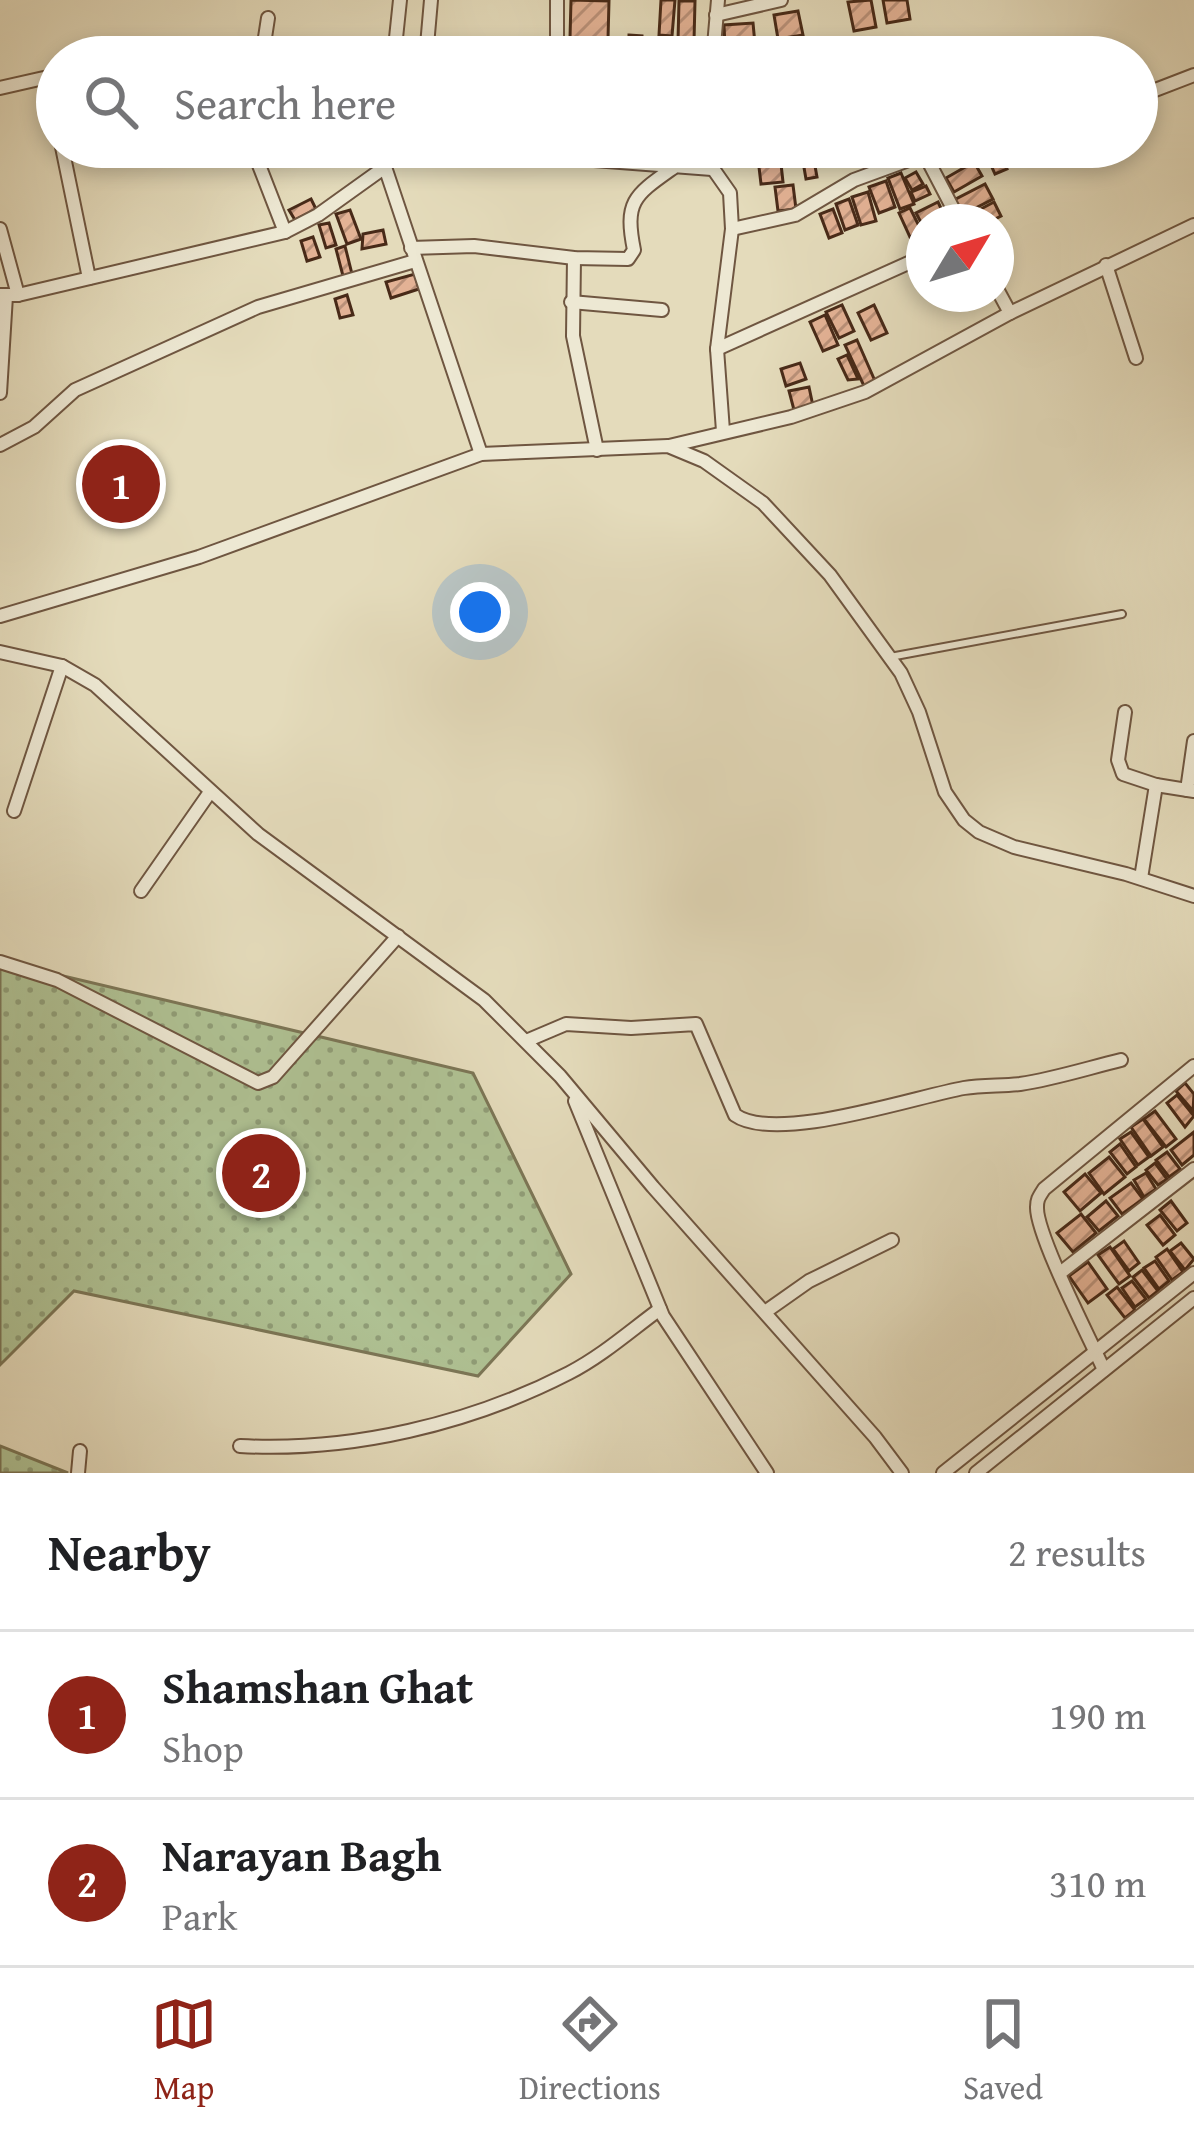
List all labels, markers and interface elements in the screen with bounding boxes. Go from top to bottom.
search box [36,36,1158,168]
icon: search [78,69,144,135]
text: Search here [174,70,396,135]
north arrow [906,204,1014,312]
pin: 1 [82,439,160,529]
your location [450,582,510,642]
pin: 2 [222,1128,300,1218]
text: Nearby [48,1514,211,1589]
text: 2 results [1008,1523,1146,1580]
text: Shamshan Ghat [162,1654,473,1719]
text: 1 [77,1686,97,1743]
text: 190 m [1049,1686,1146,1743]
text: Shop [162,1719,244,1776]
text: Narayan Bagh [162,1822,442,1887]
text: 2 [77,1854,97,1911]
text: 310 m [1049,1854,1146,1911]
text: Park [162,1887,237,1944]
tab: Map [151,1991,217,2111]
tab: Directions [519,1991,661,2111]
tab: Saved [963,1991,1043,2111]

